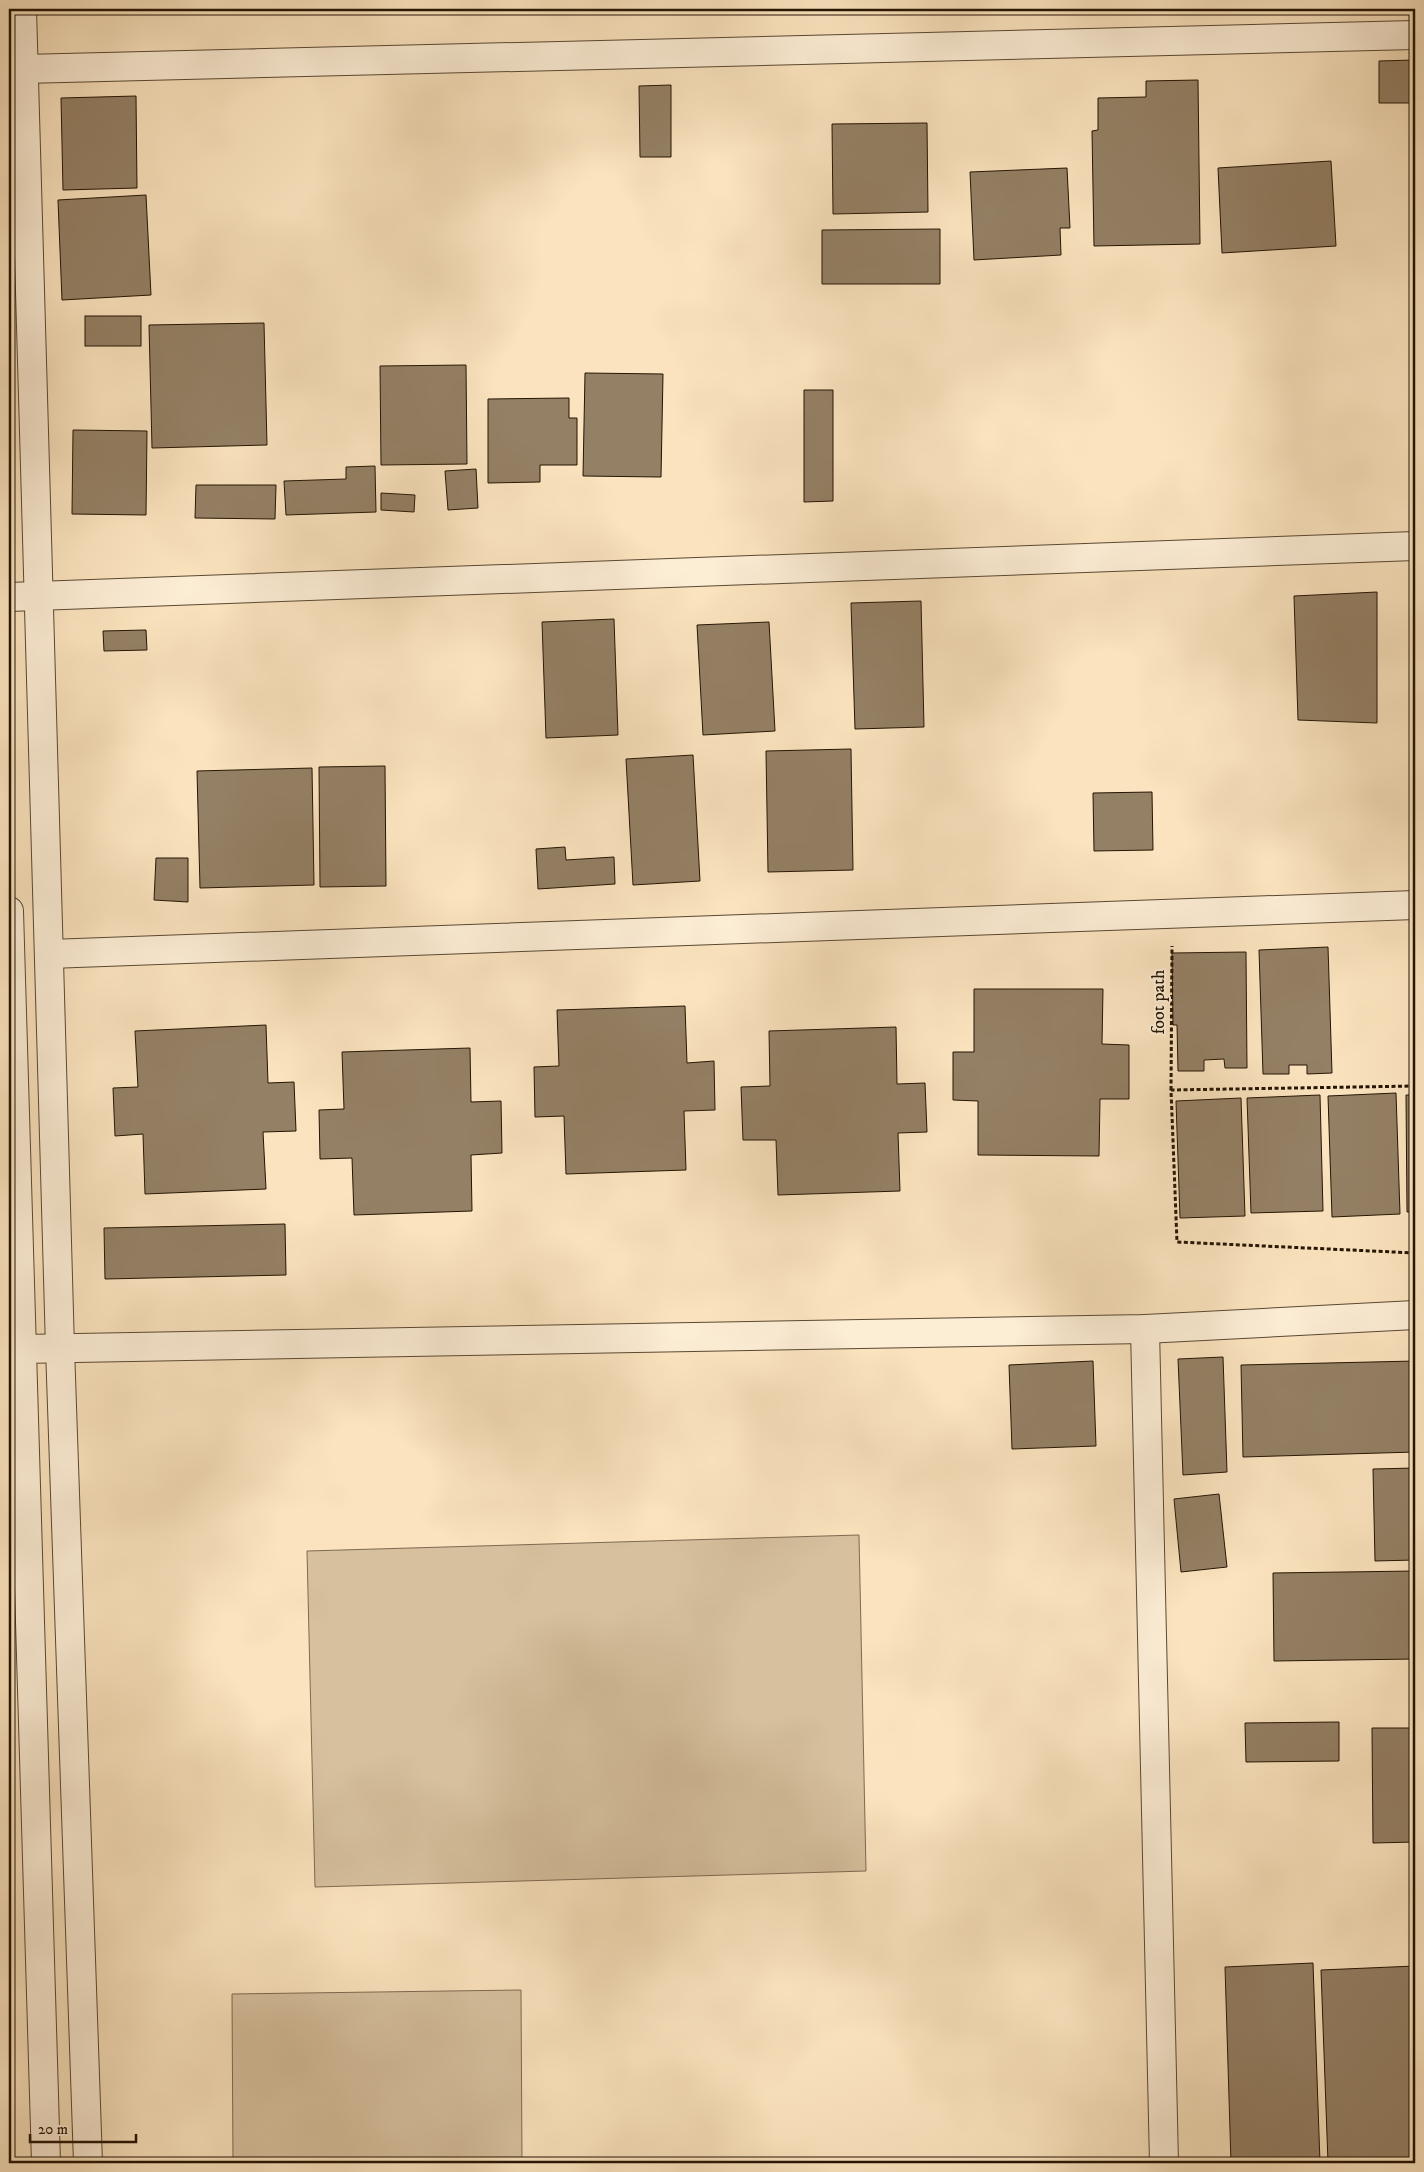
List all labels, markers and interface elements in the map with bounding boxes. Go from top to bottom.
street label: foot path [1148,969,1170,1034]
scale bar [30,2112,136,2144]
text: 20 m [38,2120,68,2139]

